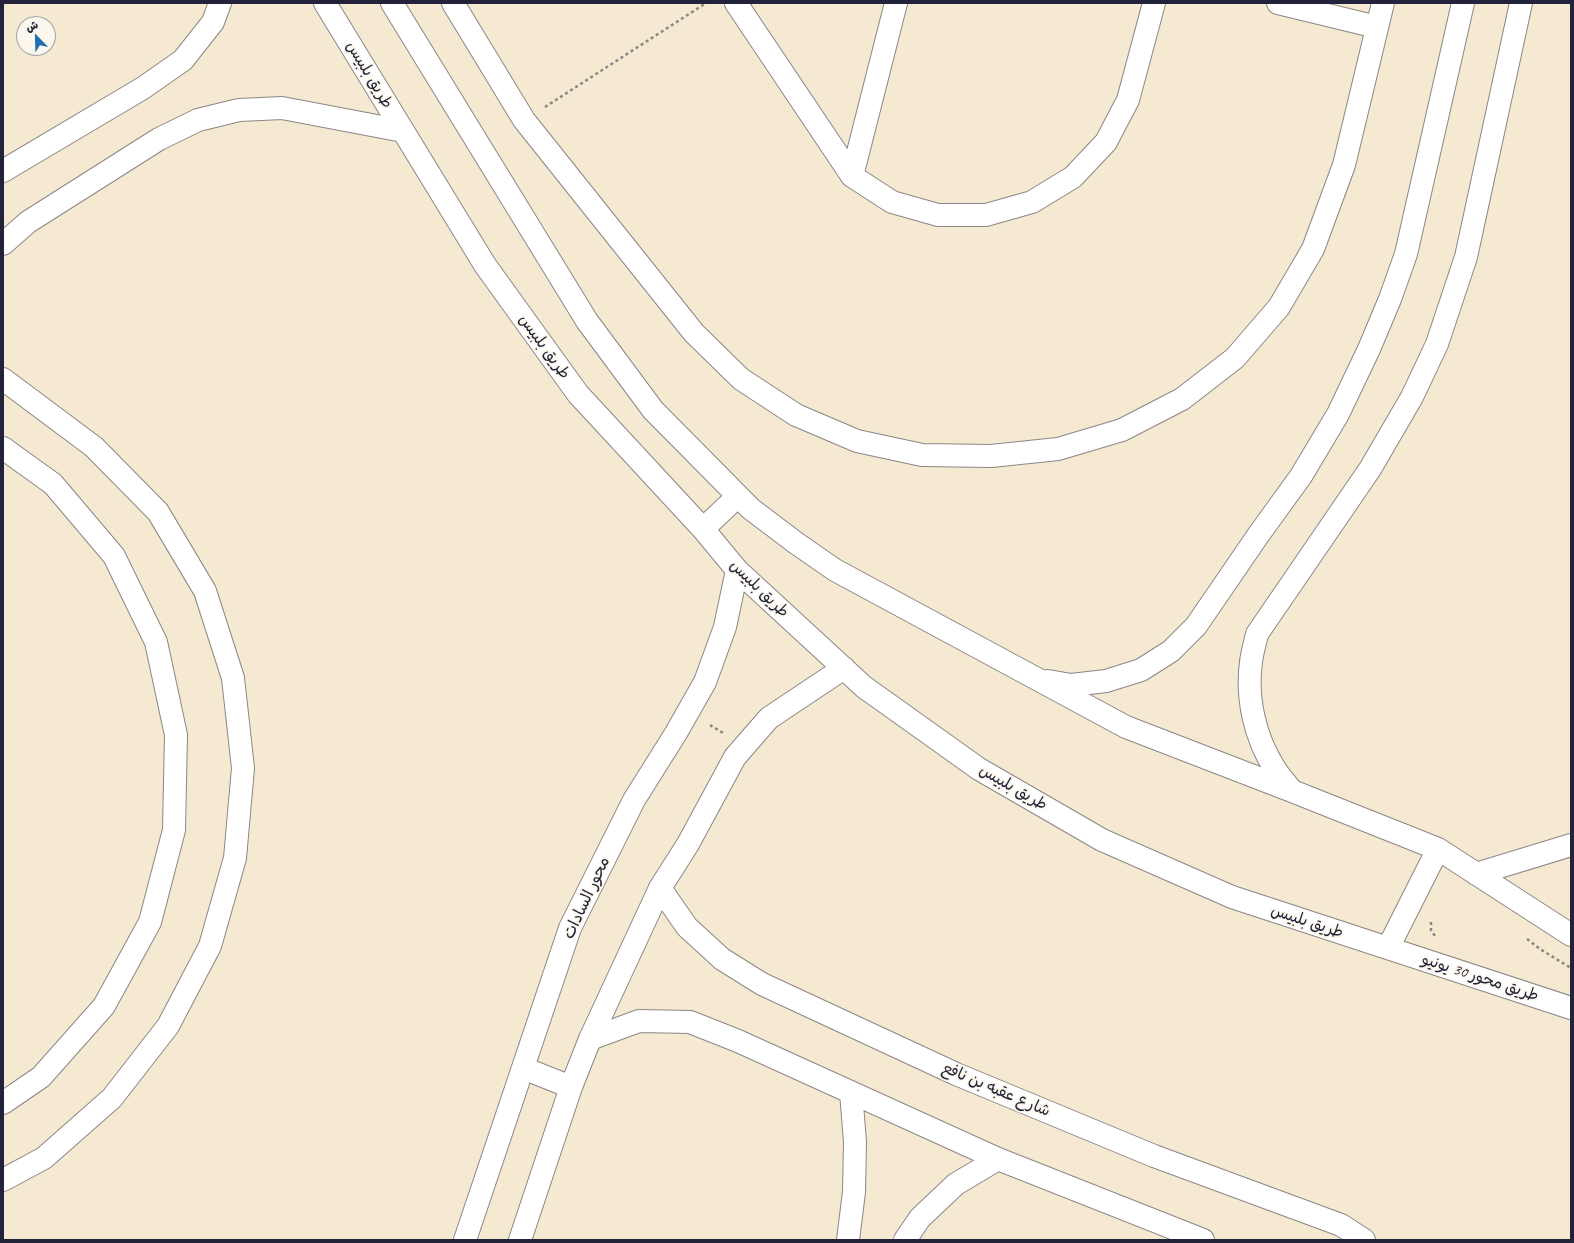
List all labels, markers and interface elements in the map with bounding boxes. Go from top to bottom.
north arrow [16,16,56,56]
text: ش [23,17,40,35]
street label: طريق بلبيس [341,38,397,112]
street label: طريق بلبيس [514,311,574,383]
street label: طريق بلبيس [725,556,793,622]
street label: طريق بلبيس [976,761,1050,815]
street label: محور السادات [560,854,614,942]
street label: طريق بلبيس [1268,901,1346,943]
street label: طريق محور 30 يونيو [1419,950,1541,1006]
street label: شارع عقبه بن نافع [939,1059,1053,1121]

